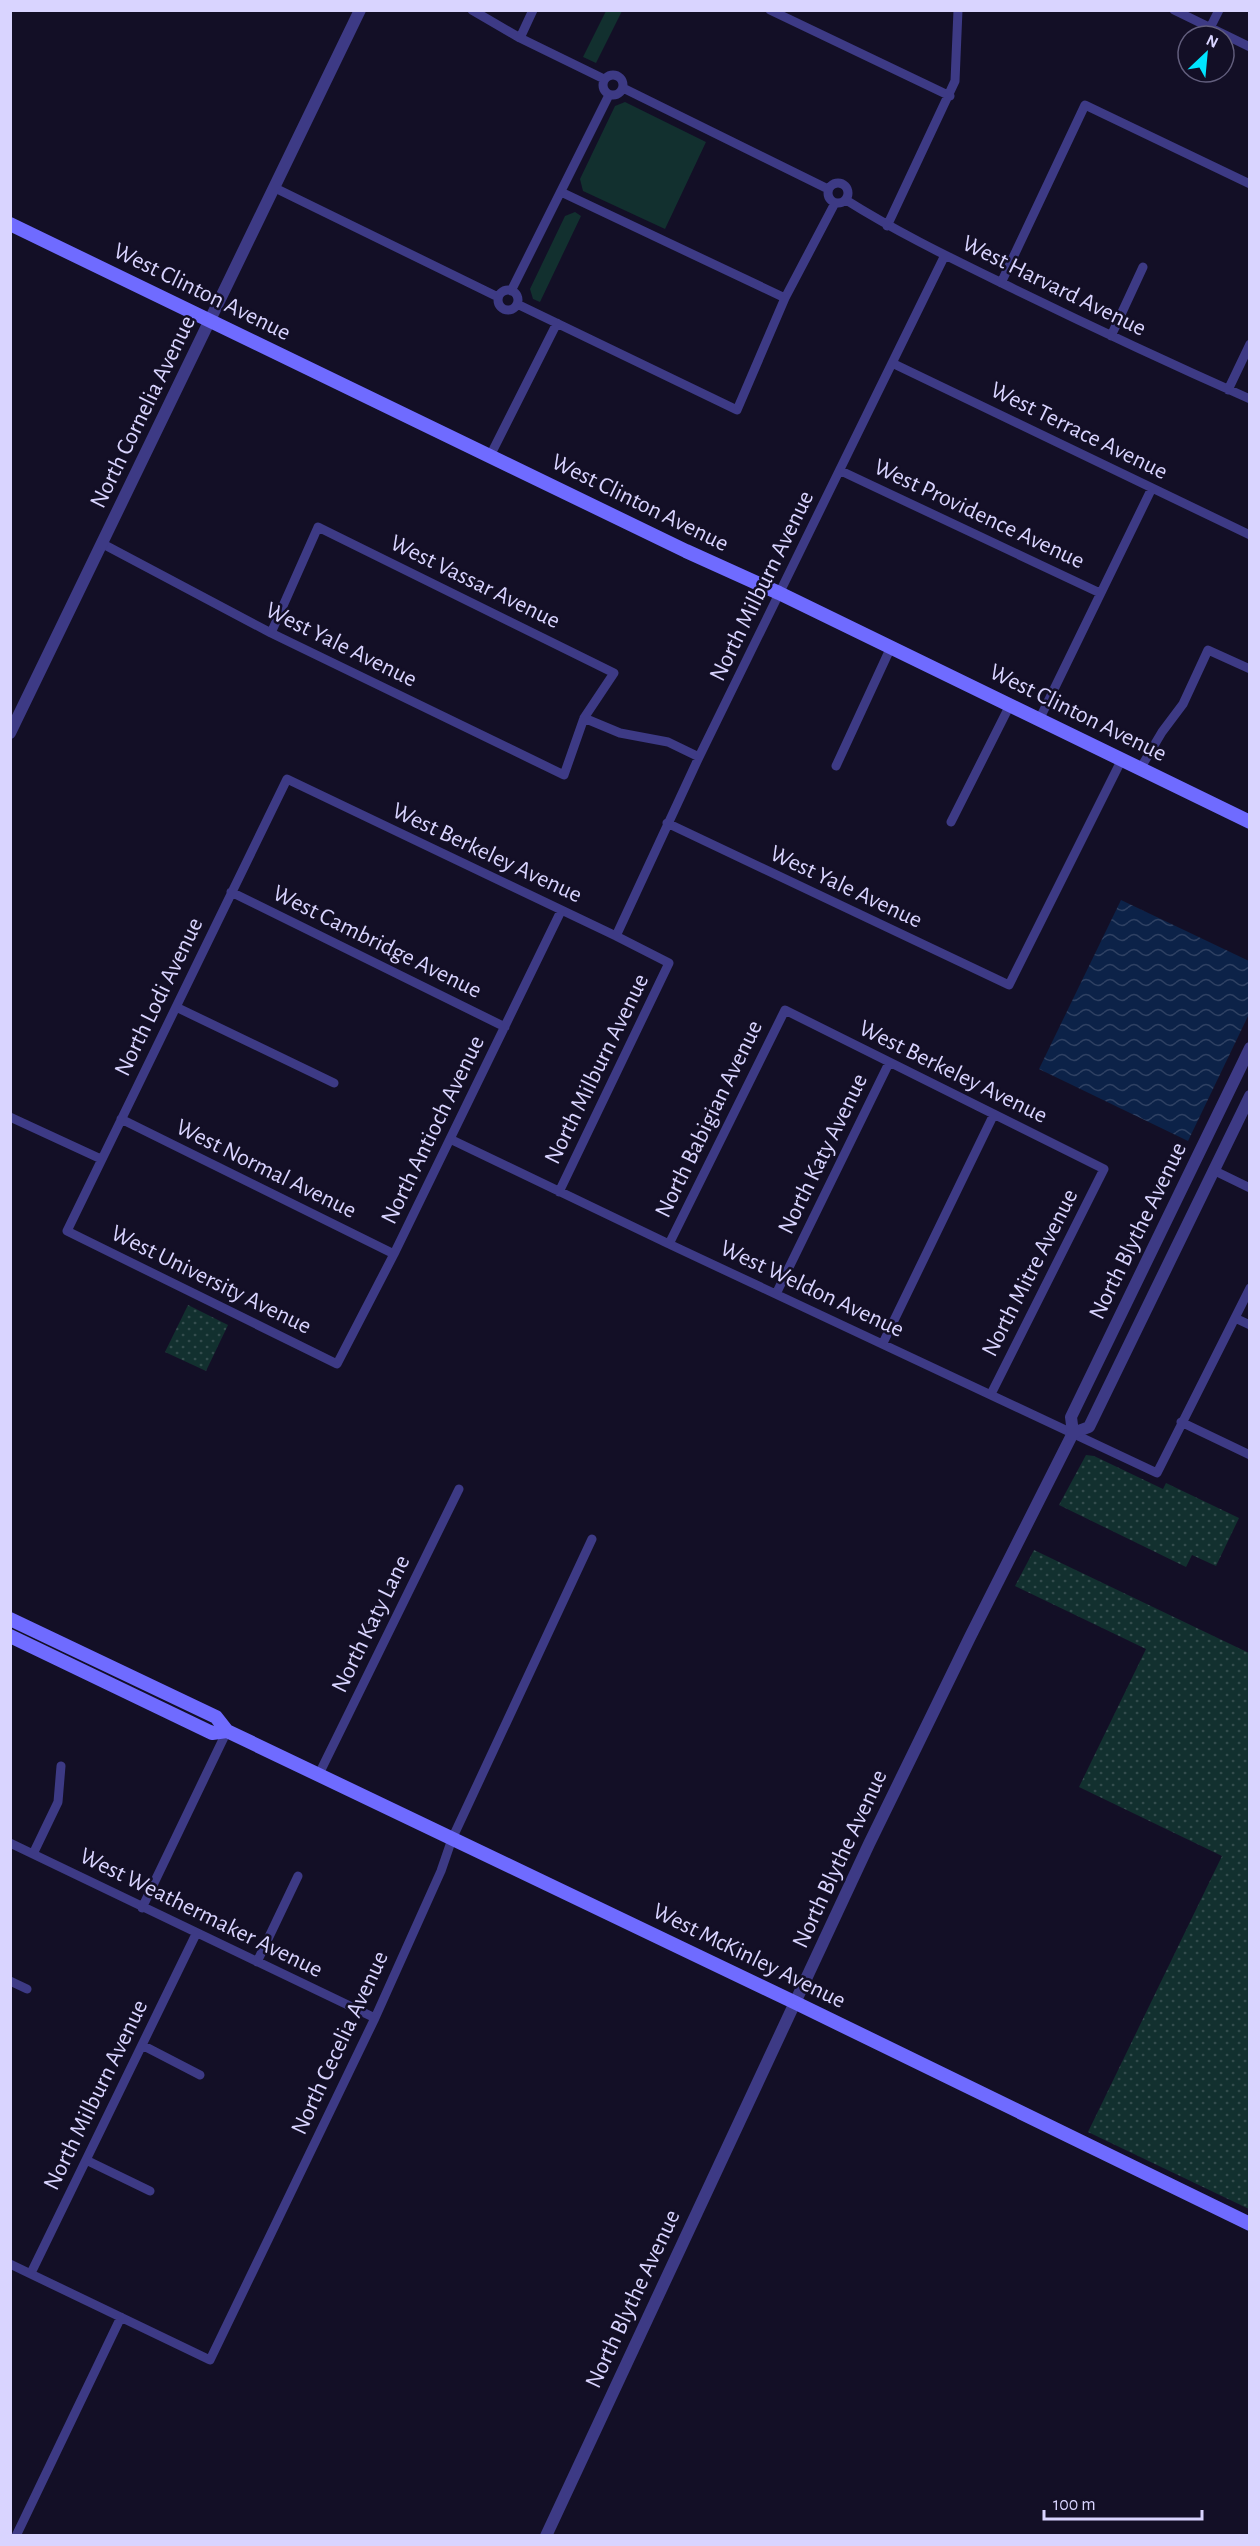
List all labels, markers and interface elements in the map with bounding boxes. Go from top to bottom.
north arrow [1176,24,1236,84]
text: N [1204,32,1221,51]
street label: West Harvard Avenue [958,231,1150,341]
street label: West Clinton Avenue [110,239,294,345]
street label: North Cornelia Avenue [86,312,200,512]
street label: West Terrace Avenue [987,378,1171,484]
street label: West Clinton Avenue [548,450,732,556]
street label: West Providence Avenue [870,455,1088,573]
street label: North Milburn Avenue [706,487,818,685]
street label: West Vassar Avenue [386,531,564,633]
street label: West Yale Avenue [262,598,420,692]
street label: West Clinton Avenue [986,660,1170,766]
street label: West Berkeley Avenue [388,799,586,907]
street label: West Yale Avenue [766,841,926,933]
street label: West Cambridge Avenue [269,881,485,1003]
street label: North Lodi Avenue [110,914,208,1080]
street label: North Milburn Avenue [541,970,653,1168]
street label: West Berkeley Avenue [855,1016,1051,1128]
street label: North Babigian Avenue [651,1017,767,1221]
street label: North Antioch Avenue [377,1032,489,1228]
street label: North Katy Avenue [774,1070,872,1238]
street label: West Normal Avenue [172,1115,360,1223]
street label: North Blythe Avenue [1085,1139,1191,1323]
street label: North Mitre Avenue [977,1185,1083,1361]
street label: West University Avenue [107,1221,315,1339]
street label: West Weldon Avenue [716,1236,908,1342]
street label: North Katy Lane [327,1552,415,1696]
street label: North Blythe Avenue [788,1766,892,1952]
street label: West Weathermaker Avenue [76,1844,326,1982]
street label: West McKinley Avenue [649,1899,849,2013]
street label: North Cecelia Avenue [287,1948,393,2138]
street label: North Milburn Avenue [40,1996,152,2194]
street label: North Blythe Avenue [581,2206,685,2392]
scale bar [1044,2483,1202,2521]
text: 100 m [1053,2496,1096,2514]

